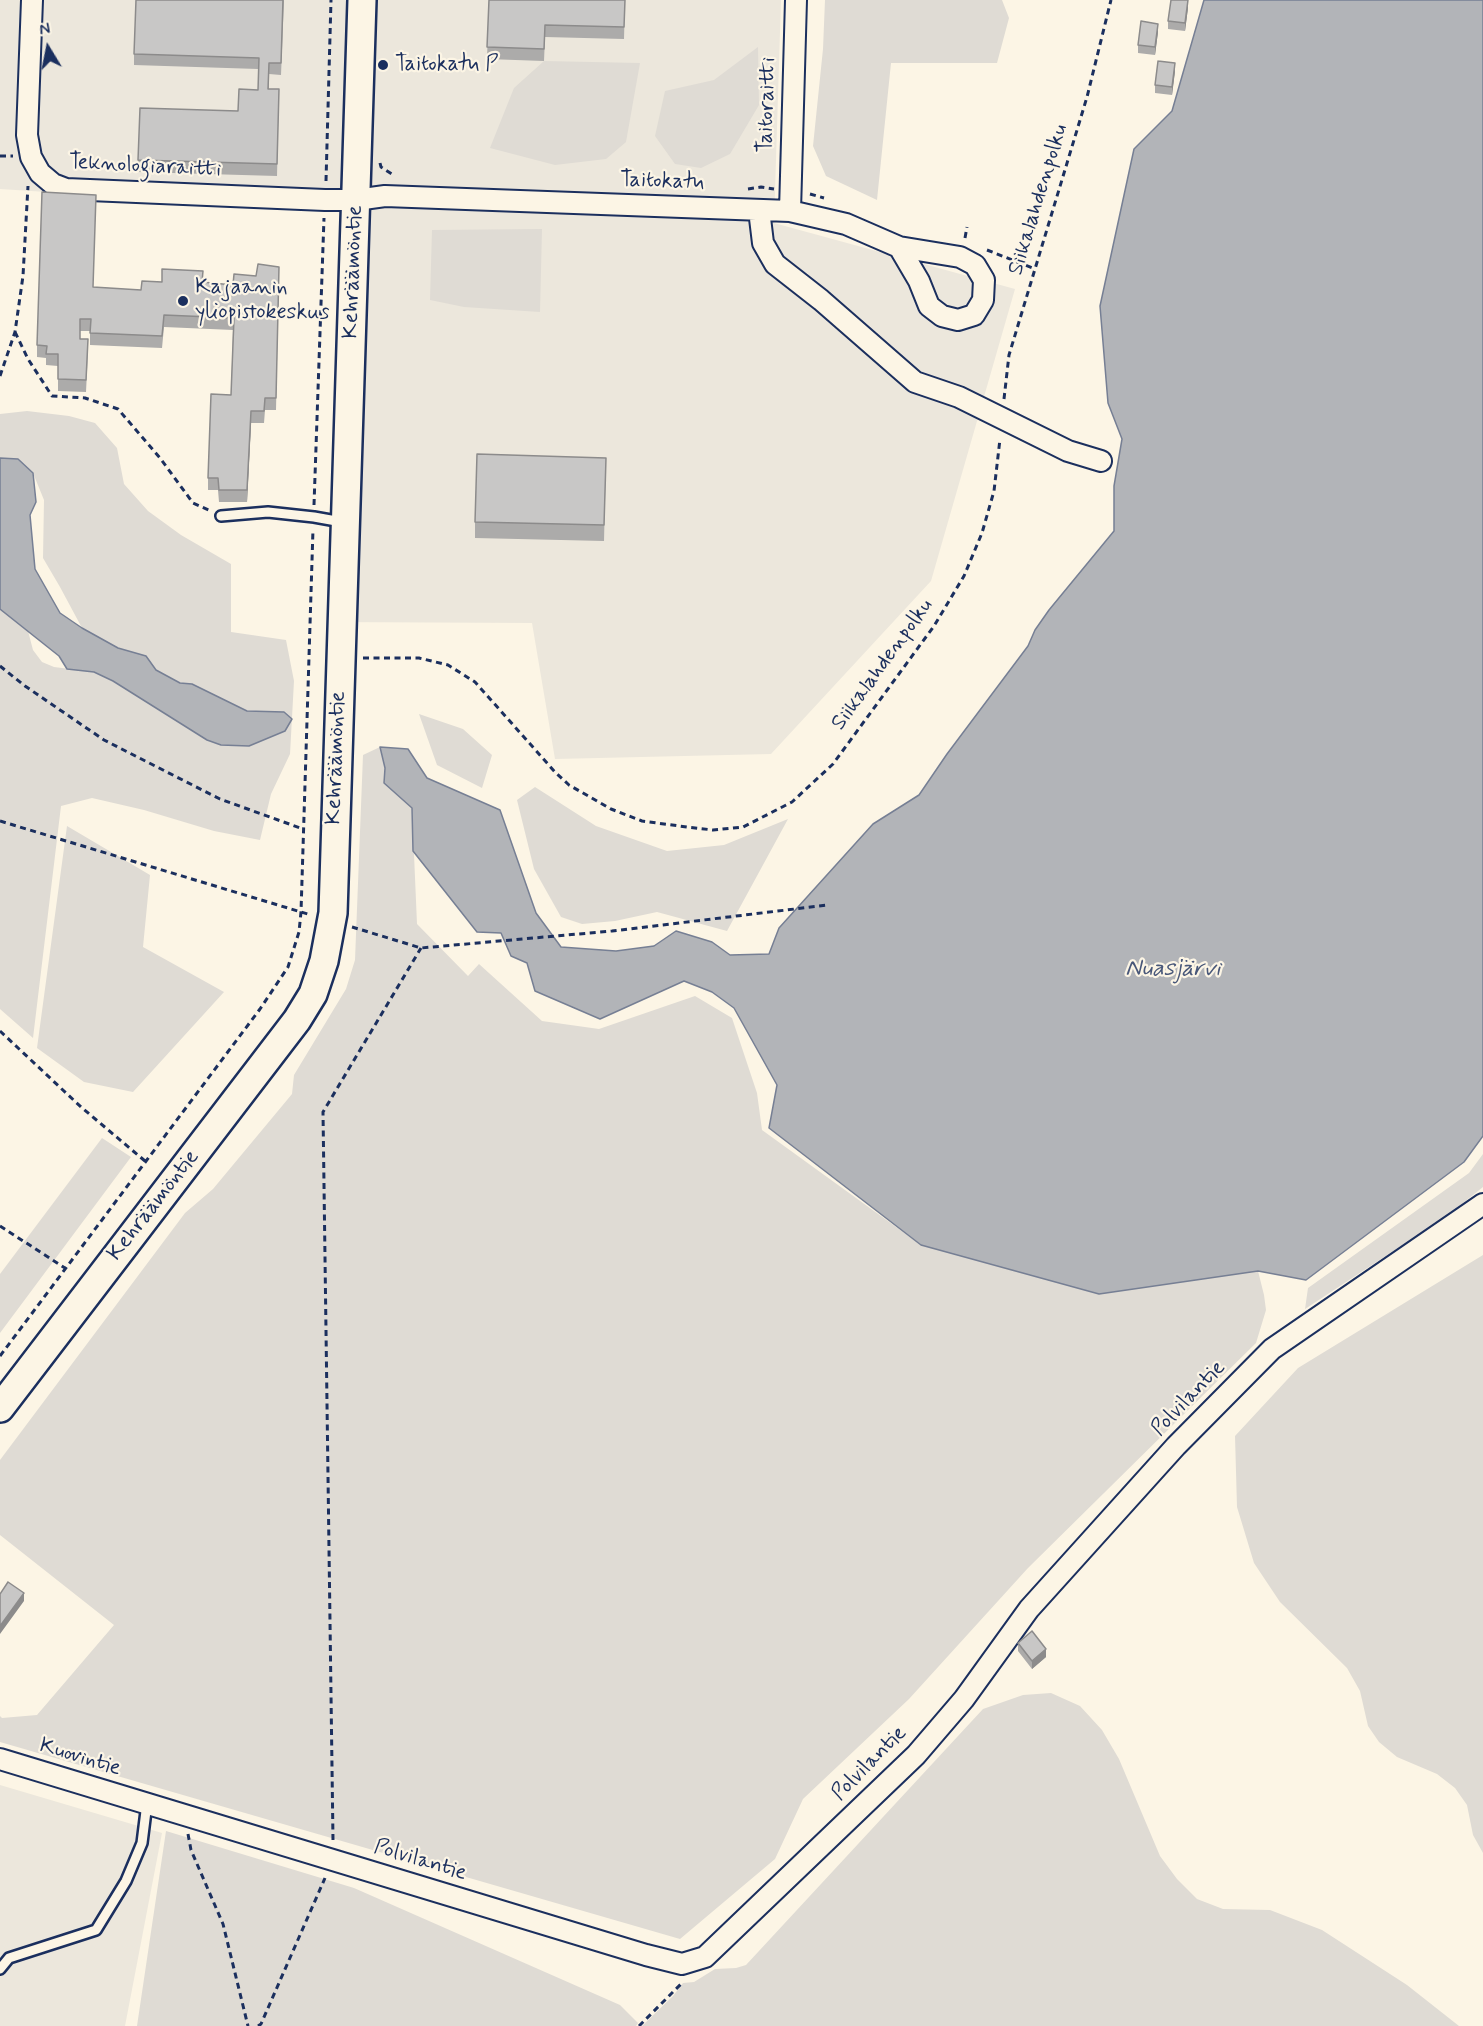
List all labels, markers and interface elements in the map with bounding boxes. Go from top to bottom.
north arrow [18,18,78,78]
text: N [38,19,52,41]
place label: Taitokatu P [395,52,498,78]
street label: Taitoraitti [753,57,783,153]
marker: Taitokatu P [376,58,390,72]
street label: Siikalahdenpolku [1004,121,1074,279]
street label: Teknologiaraitti [68,150,222,184]
street label: Taitokatu [619,167,705,197]
street label: Kehräämöntie [338,205,370,339]
place label: Kajaanin yliopistokeskus [195,275,330,326]
marker: Kajaanin yliopistokeskus [176,294,190,308]
street label: Siikalahdenpolku [826,594,940,736]
street label: Kehräämöntie [321,691,353,825]
water label: Nuasjärvi [1125,956,1221,984]
street label: Kehräämöntie [102,1145,206,1267]
street label: Polvilantie [1146,1356,1232,1442]
street label: Polvilantie [827,1721,913,1807]
street label: Kuovintie [36,1733,124,1783]
street label: Polvilantie [371,1834,469,1888]

